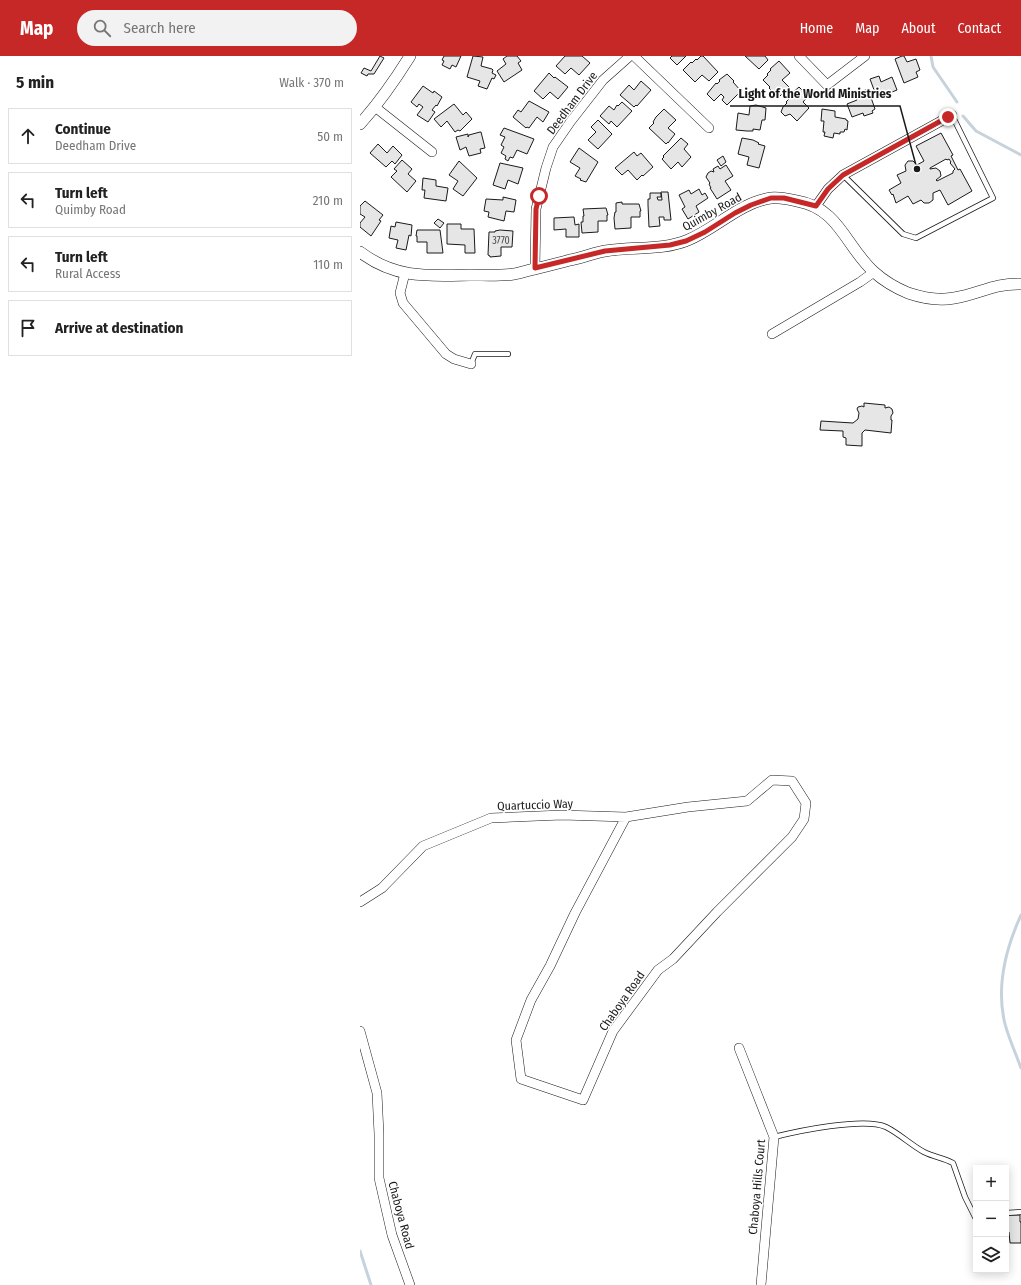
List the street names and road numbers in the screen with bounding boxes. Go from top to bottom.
street label: Deedham Drive [544,69,600,137]
street label: Quimby Road [680,190,744,234]
street label: Quartuccio Way [497,797,574,813]
street label: Chaboya Road [596,968,648,1034]
street label: Chaboya Hills Court [746,1139,768,1235]
street label: Chaboya Road [385,1180,417,1250]

